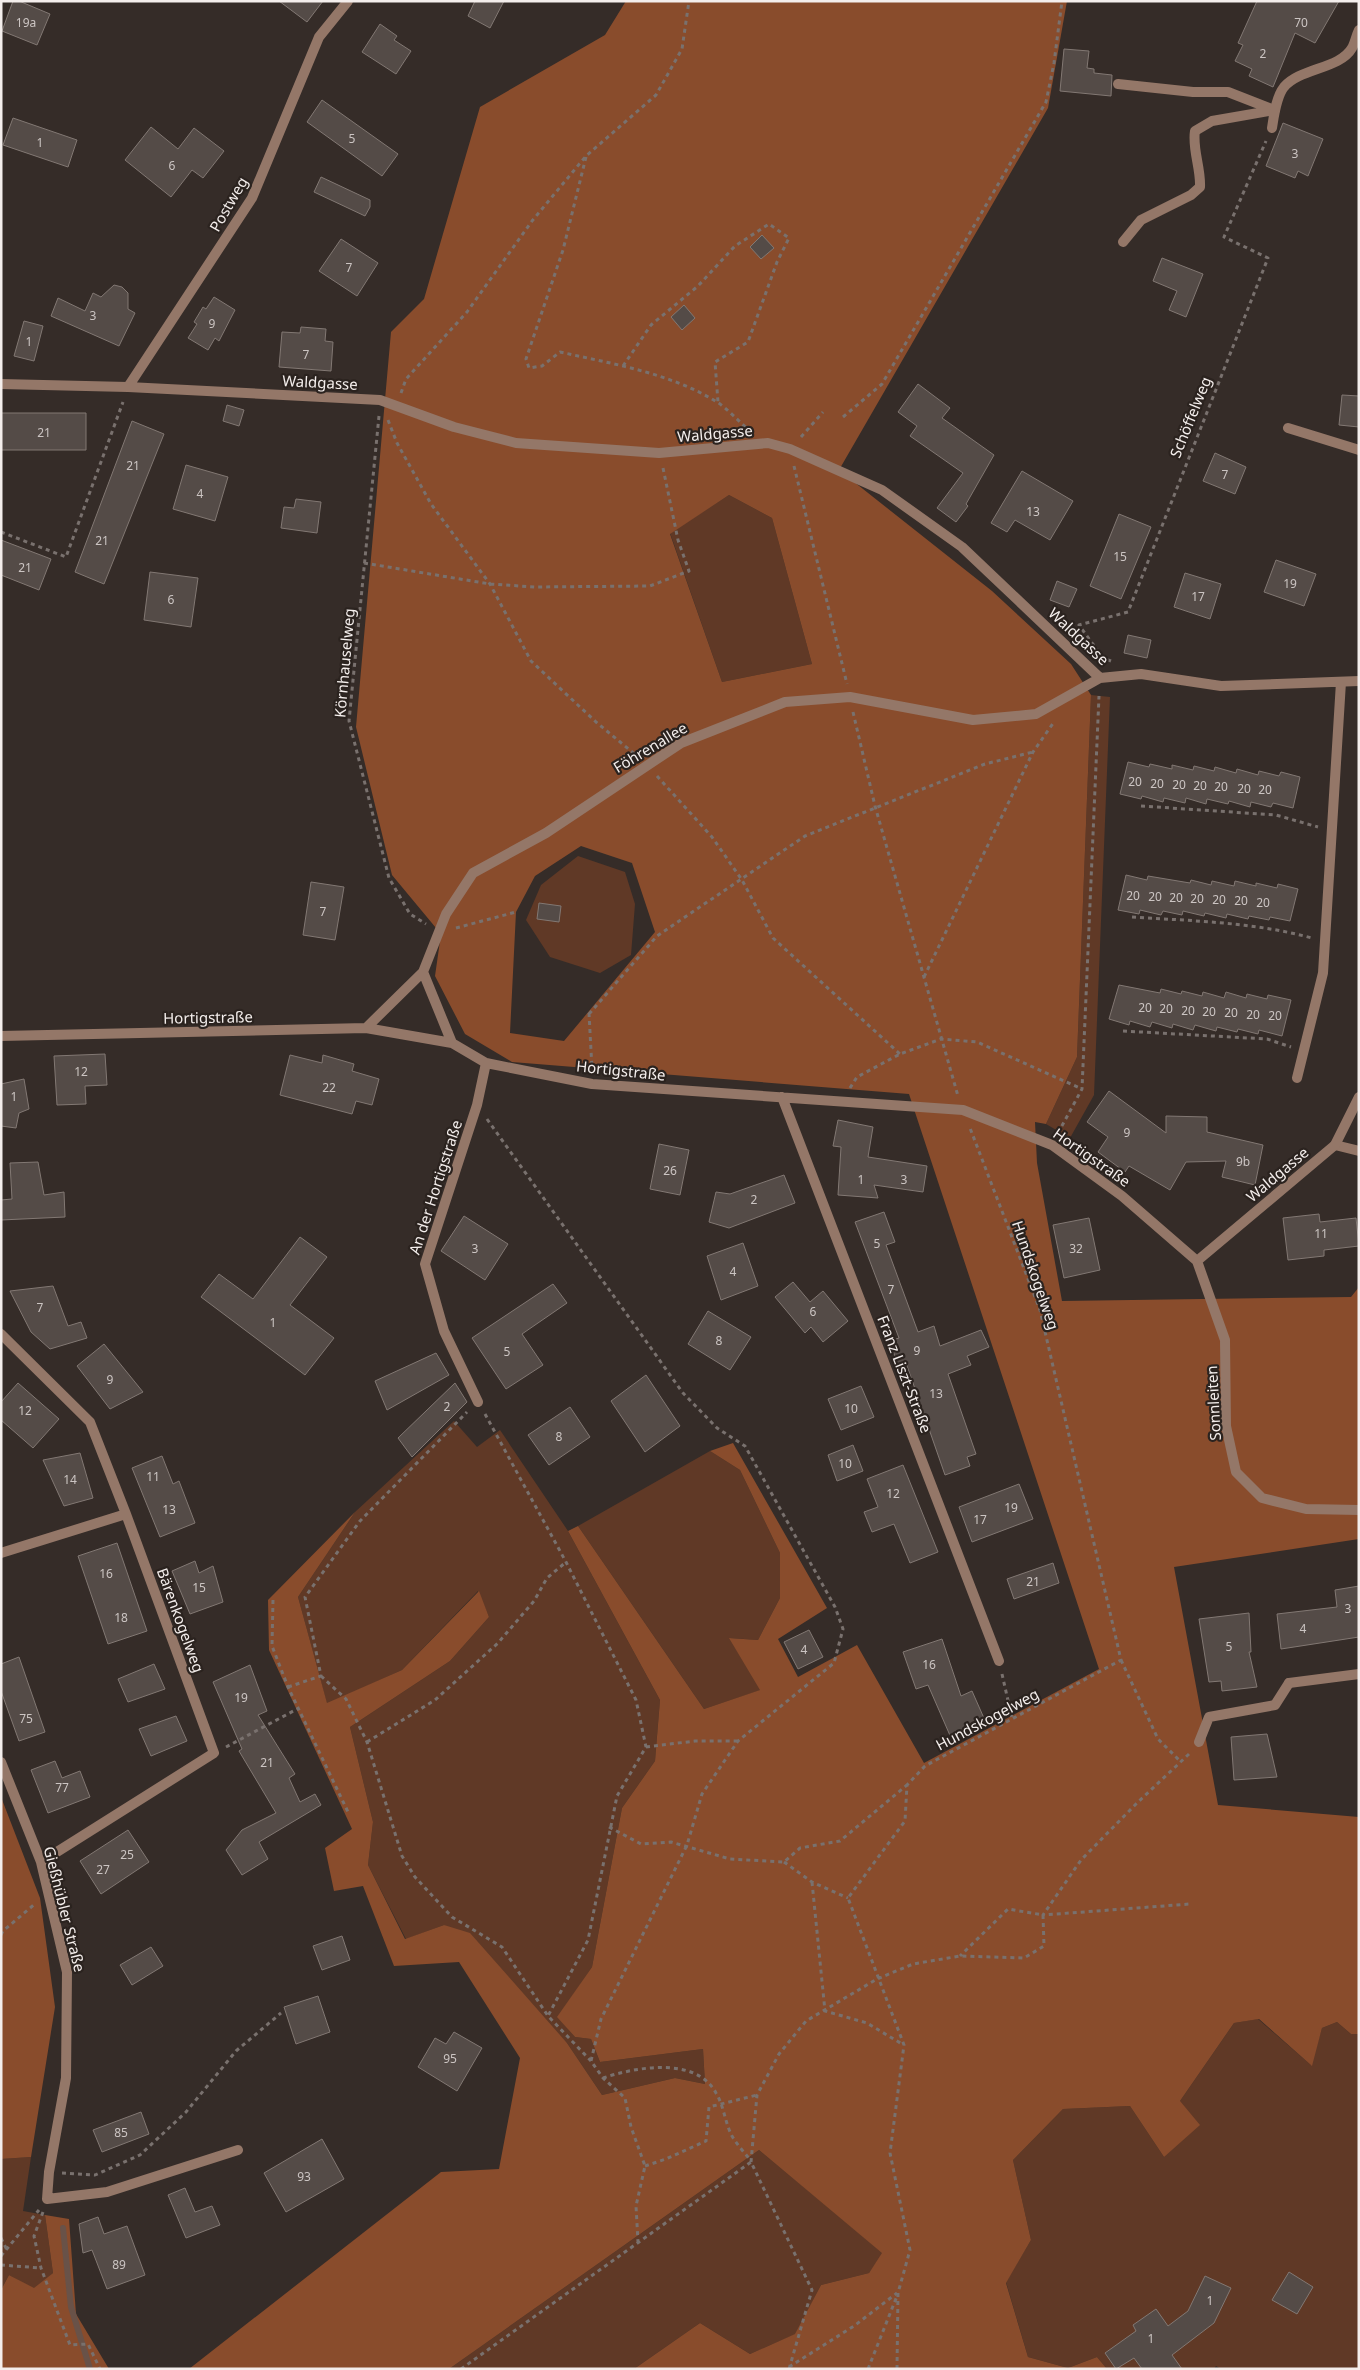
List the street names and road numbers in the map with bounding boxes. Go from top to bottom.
street label: Postweg [204,173,252,235]
street label: Waldgasse [282,370,358,394]
street label: Schöffelweg [1165,373,1215,461]
street label: Waldgasse [676,420,754,446]
street label: Waldgasse [1045,603,1113,669]
street label: Körnhauselweg [329,607,359,719]
street label: Föhrenallee [609,717,691,777]
street label: Hortigstraße [163,1006,253,1028]
street label: Hortigstraße [575,1055,667,1085]
street label: An der Hortigstraße [404,1117,466,1257]
street label: Hortigstraße [1050,1123,1134,1191]
street label: Waldgasse [1242,1142,1312,1206]
street label: Hundskogelweg [1008,1218,1064,1332]
street label: Franz Liszt-Straße [873,1312,937,1436]
street label: Sonnleiten [1201,1365,1225,1441]
street label: Bärenkogelweg [153,1565,209,1675]
street label: Hundskogelweg [932,1683,1042,1755]
street label: Gießhübler Straße [40,1844,90,1974]

